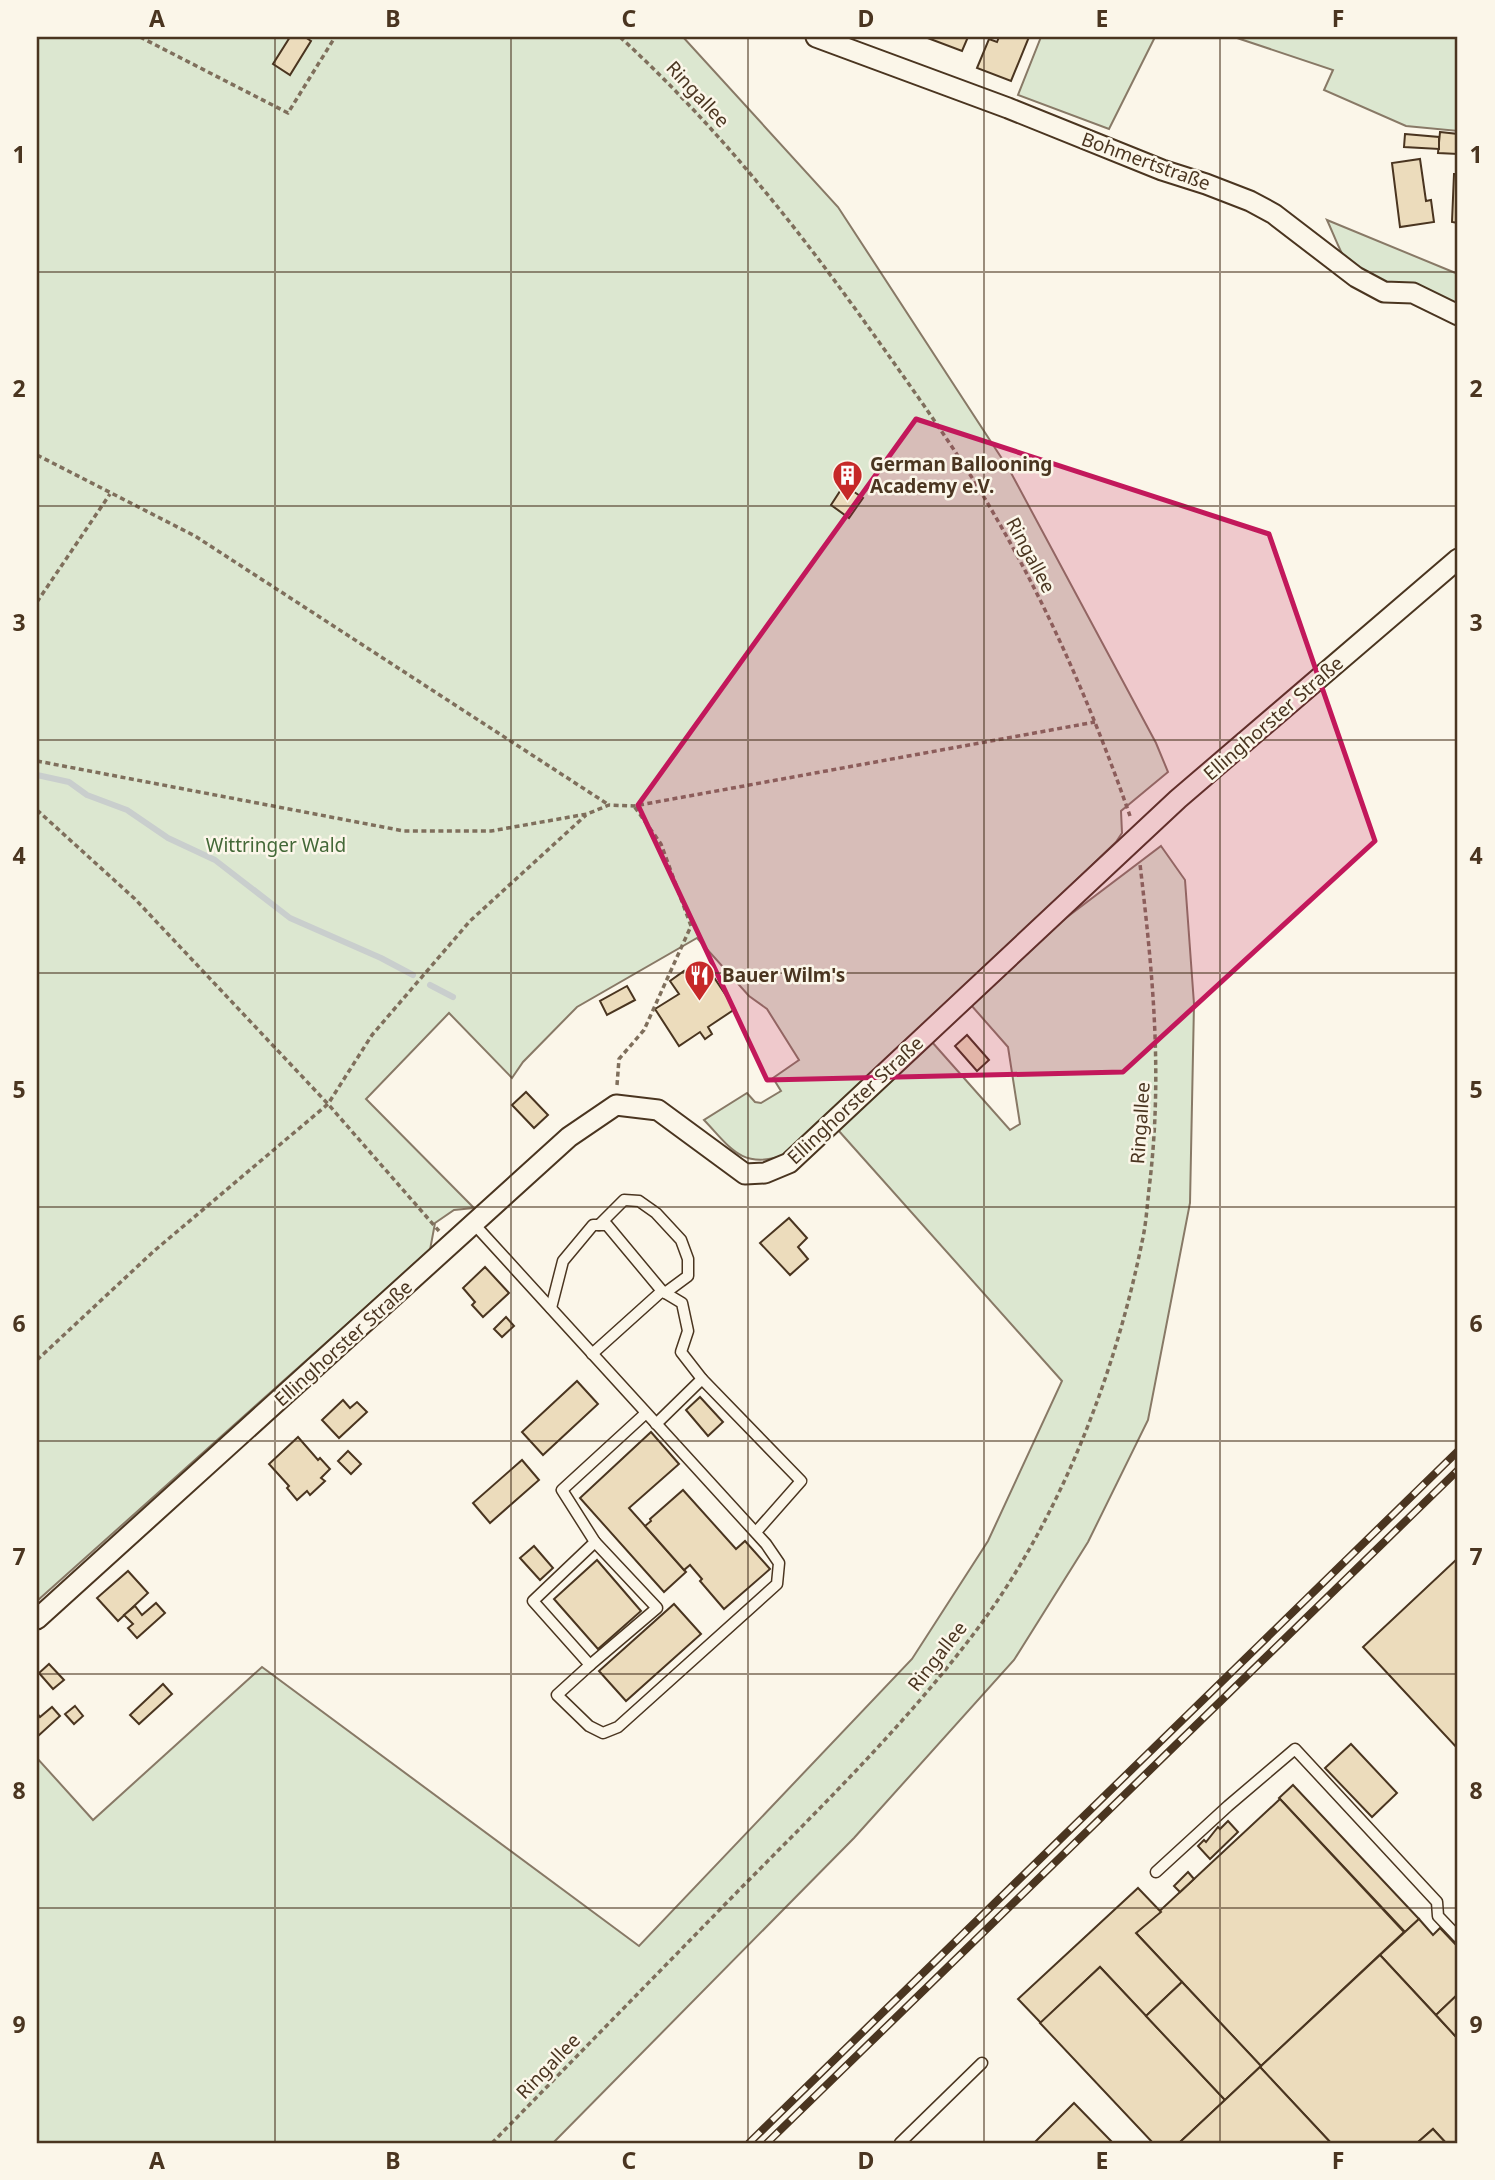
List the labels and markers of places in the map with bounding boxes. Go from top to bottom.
place label: German Ballooning Academy e.V. [870,451,1052,499]
building icon: German Ballooning Academy e.V. [830,458,864,502]
restaurant icon: Bauer Wilm's [682,958,716,1002]
place label: Bauer Wilm's [722,962,845,988]

